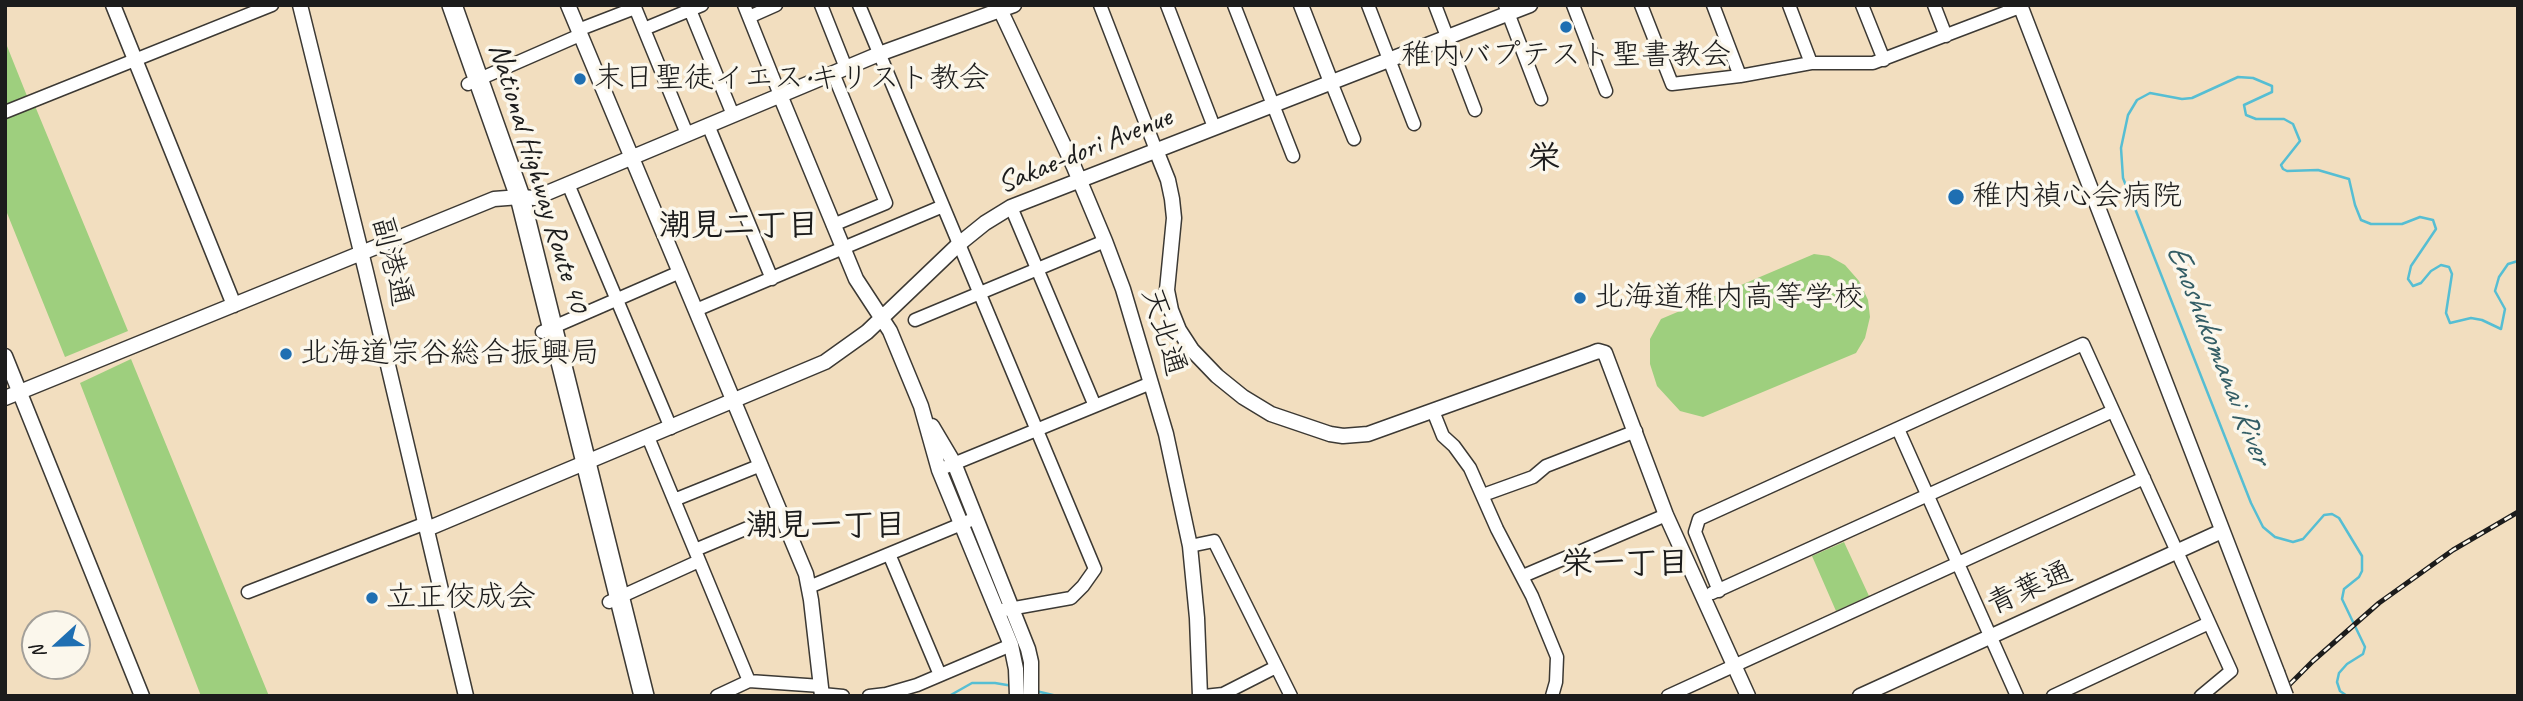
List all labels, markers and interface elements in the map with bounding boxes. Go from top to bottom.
marker: 稚内バプテスト聖書教会 [1558,19,1574,35]
place label: 稚内バプテスト聖書教会 [1401,38,1731,74]
street label: National Highway Route 40 [480,39,596,317]
place label: 末日聖徒イエス•キリスト教会 [594,61,990,97]
marker: 末日聖徒イエス•キリスト教会 [572,71,588,87]
street label: Sakae-dori Avenue [993,100,1177,202]
district label: 栄 [1528,139,1560,179]
place label: 稚内禎心会病院 [1972,179,2182,215]
marker: 稚内禎心会病院 [1946,187,1966,207]
district label: 潮見二丁目 [659,208,819,246]
street label: 副港通 [363,214,419,310]
water label: Enoshukomanai River [2156,239,2280,469]
place label: 北海道稚内高等学校 [1594,280,1864,316]
street label: 天北通 [1133,284,1193,380]
marker: 北海道稚内高等学校 [1572,290,1588,306]
place label: 北海道宗谷総合振興局 [300,336,600,372]
marker: 北海道宗谷総合振興局 [278,346,294,362]
district label: 潮見一丁目 [746,508,906,546]
district label: 栄一丁目 [1561,546,1689,584]
street label: 青葉通 [1982,554,2078,624]
place label: 立正佼成会 [386,580,536,616]
marker: 立正佼成会 [364,590,380,606]
north arrow [21,610,91,680]
text: N [25,642,52,662]

